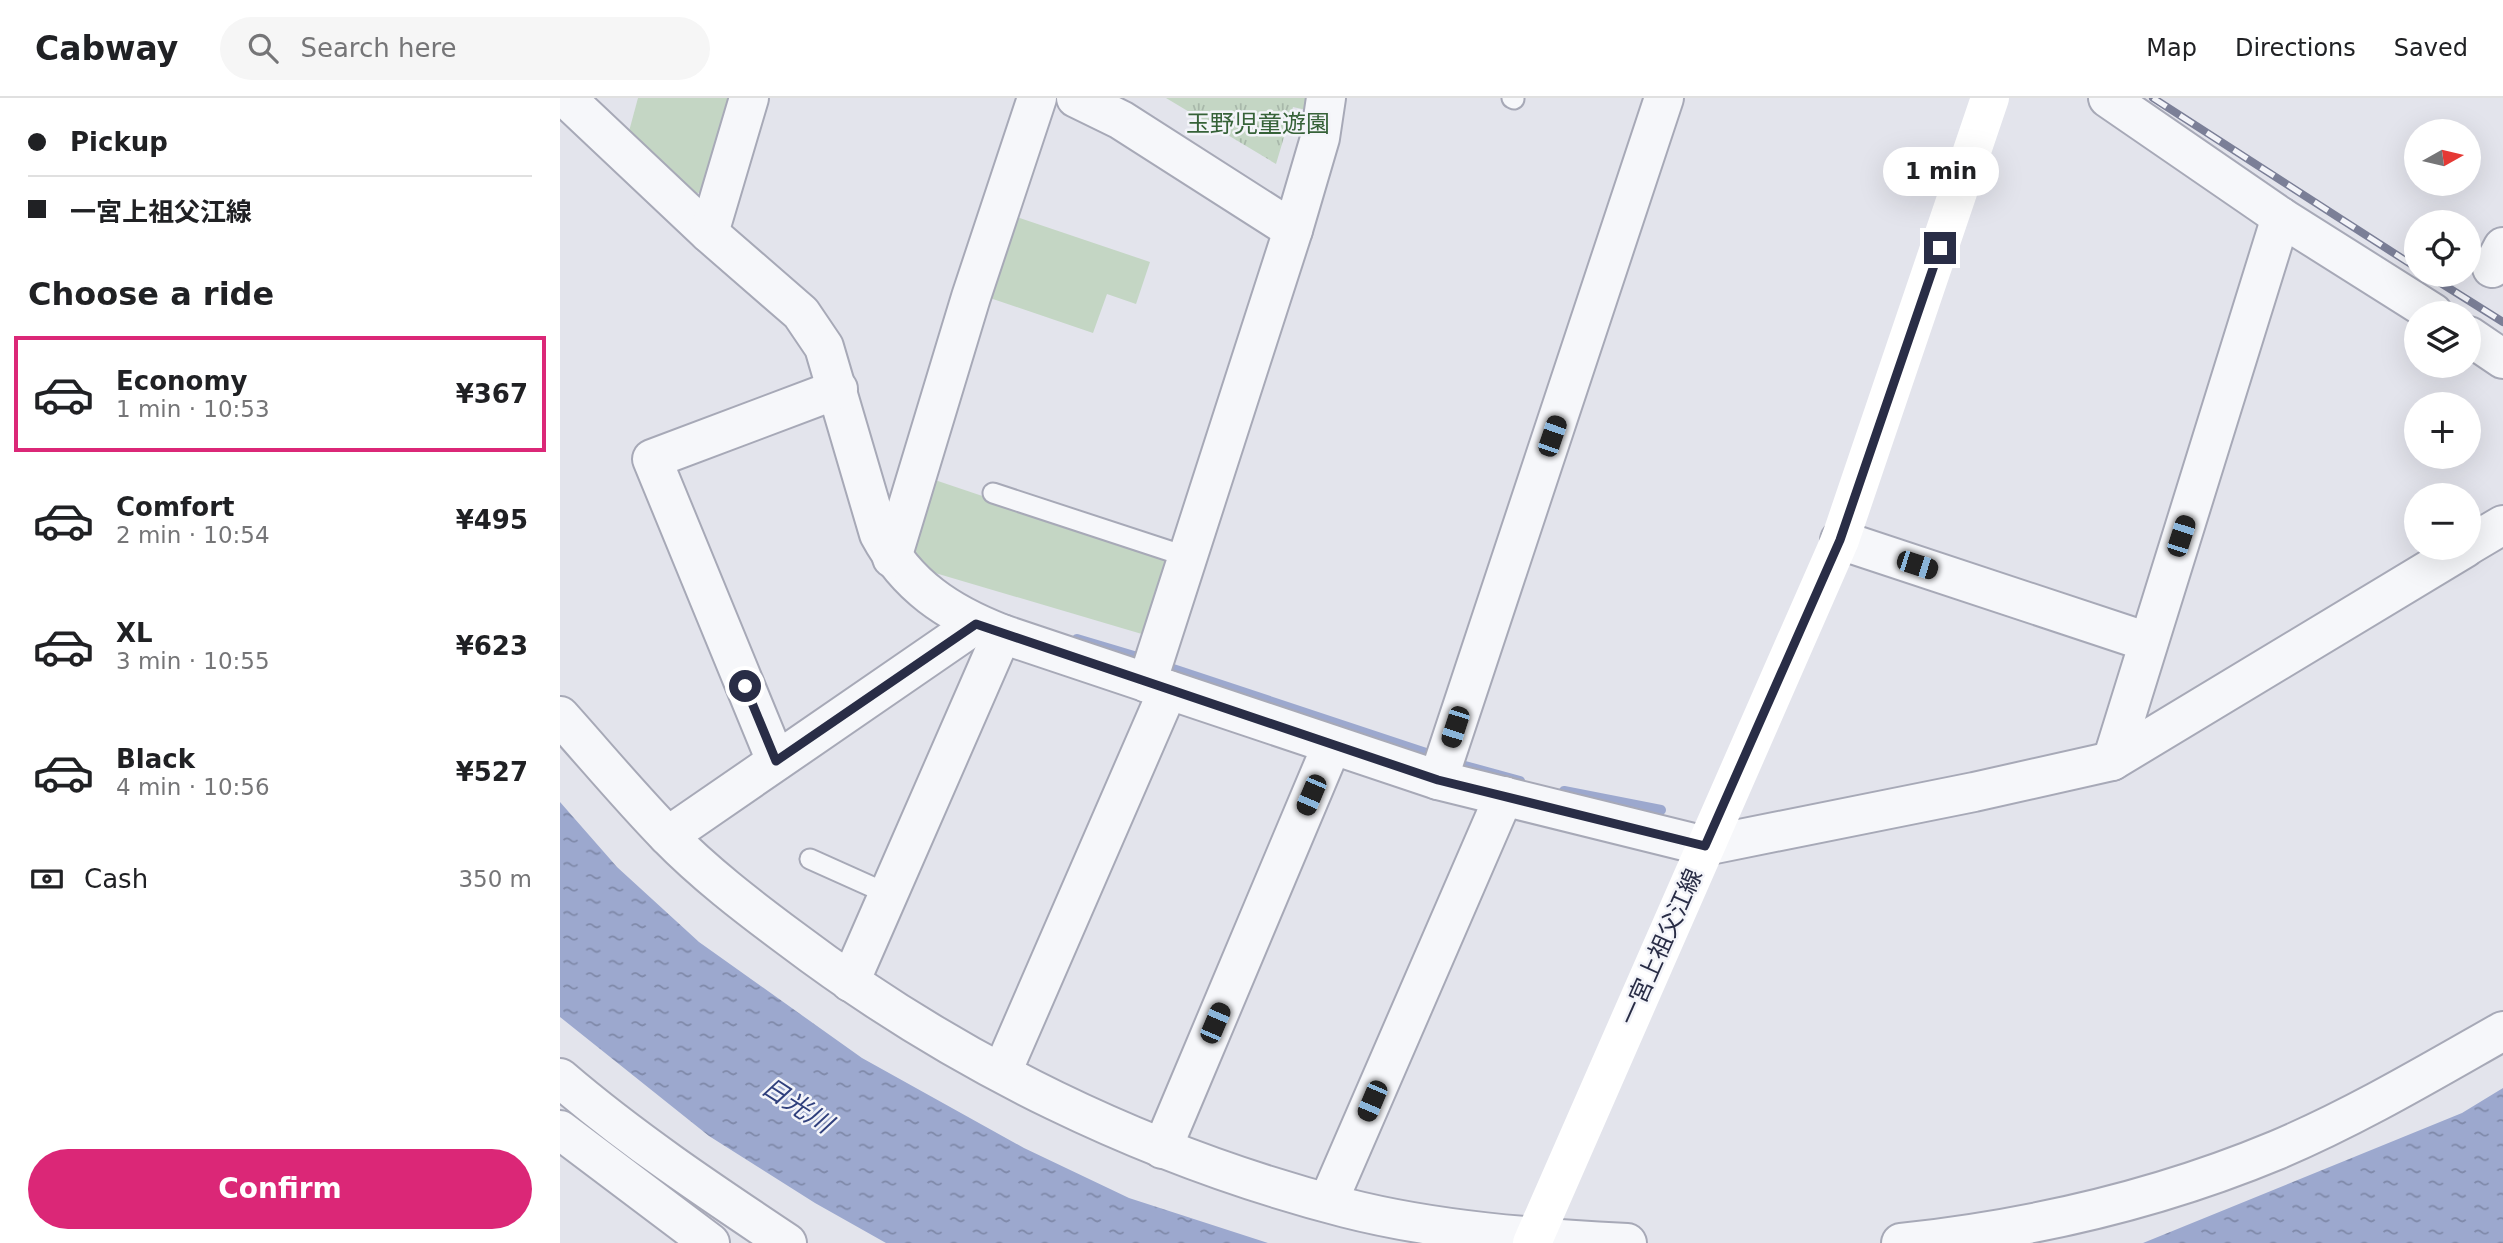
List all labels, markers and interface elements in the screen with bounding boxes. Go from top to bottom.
search box [220,17,710,80]
text: Cabway [35,29,178,68]
icon: search [244,29,282,67]
text: Search here [300,33,457,63]
text: Map [2146,34,2197,62]
text: Directions [2235,34,2356,62]
text: Saved [2394,34,2468,62]
park label: 玉野児童遊園 [1186,110,1330,138]
north arrow [2404,119,2482,196]
map controls [2404,119,2481,560]
text: Pickup [70,127,168,157]
callout: 1 min [1882,146,1998,195]
text: 1 min [1905,158,1977,184]
text: 一宮上祖父江線 [70,197,252,227]
button: locate [2404,210,2481,287]
route end [1924,232,1956,264]
text: Choose a ride [28,275,274,313]
button: layers [2404,301,2481,378]
icon: car [32,363,95,426]
text: Economy [116,366,247,396]
text: ¥367 [456,379,528,409]
button: + [2404,392,2481,469]
text: 1 min · 10:53 [116,396,270,422]
car [1536,413,1569,459]
button: − [2404,483,2481,560]
icon: car [32,489,95,552]
text: Comfort [116,492,234,522]
text: ¥495 [456,505,528,535]
car [2165,513,2198,559]
text: 2 min · 10:54 [116,522,270,548]
car [1894,549,1941,581]
icon: car [32,615,95,678]
text: XL [116,618,153,648]
text: ¥623 [456,631,528,661]
text: 3 min · 10:55 [116,648,270,674]
route start [729,670,761,702]
car [1439,704,1472,750]
icon: car [32,741,95,804]
text: Black [116,744,195,774]
text: ¥527 [456,757,528,787]
car [1294,772,1329,818]
text: 4 min · 10:56 [116,774,270,800]
icon: cash [28,860,66,898]
text: Cash [84,864,148,894]
street label: 一宮上祖父江線 [1614,865,1708,1029]
text: 350 m [458,866,532,892]
car [1198,1000,1233,1046]
water label: 日光川 [756,1071,840,1140]
car [1355,1078,1390,1124]
button: Confirm [28,1149,532,1229]

